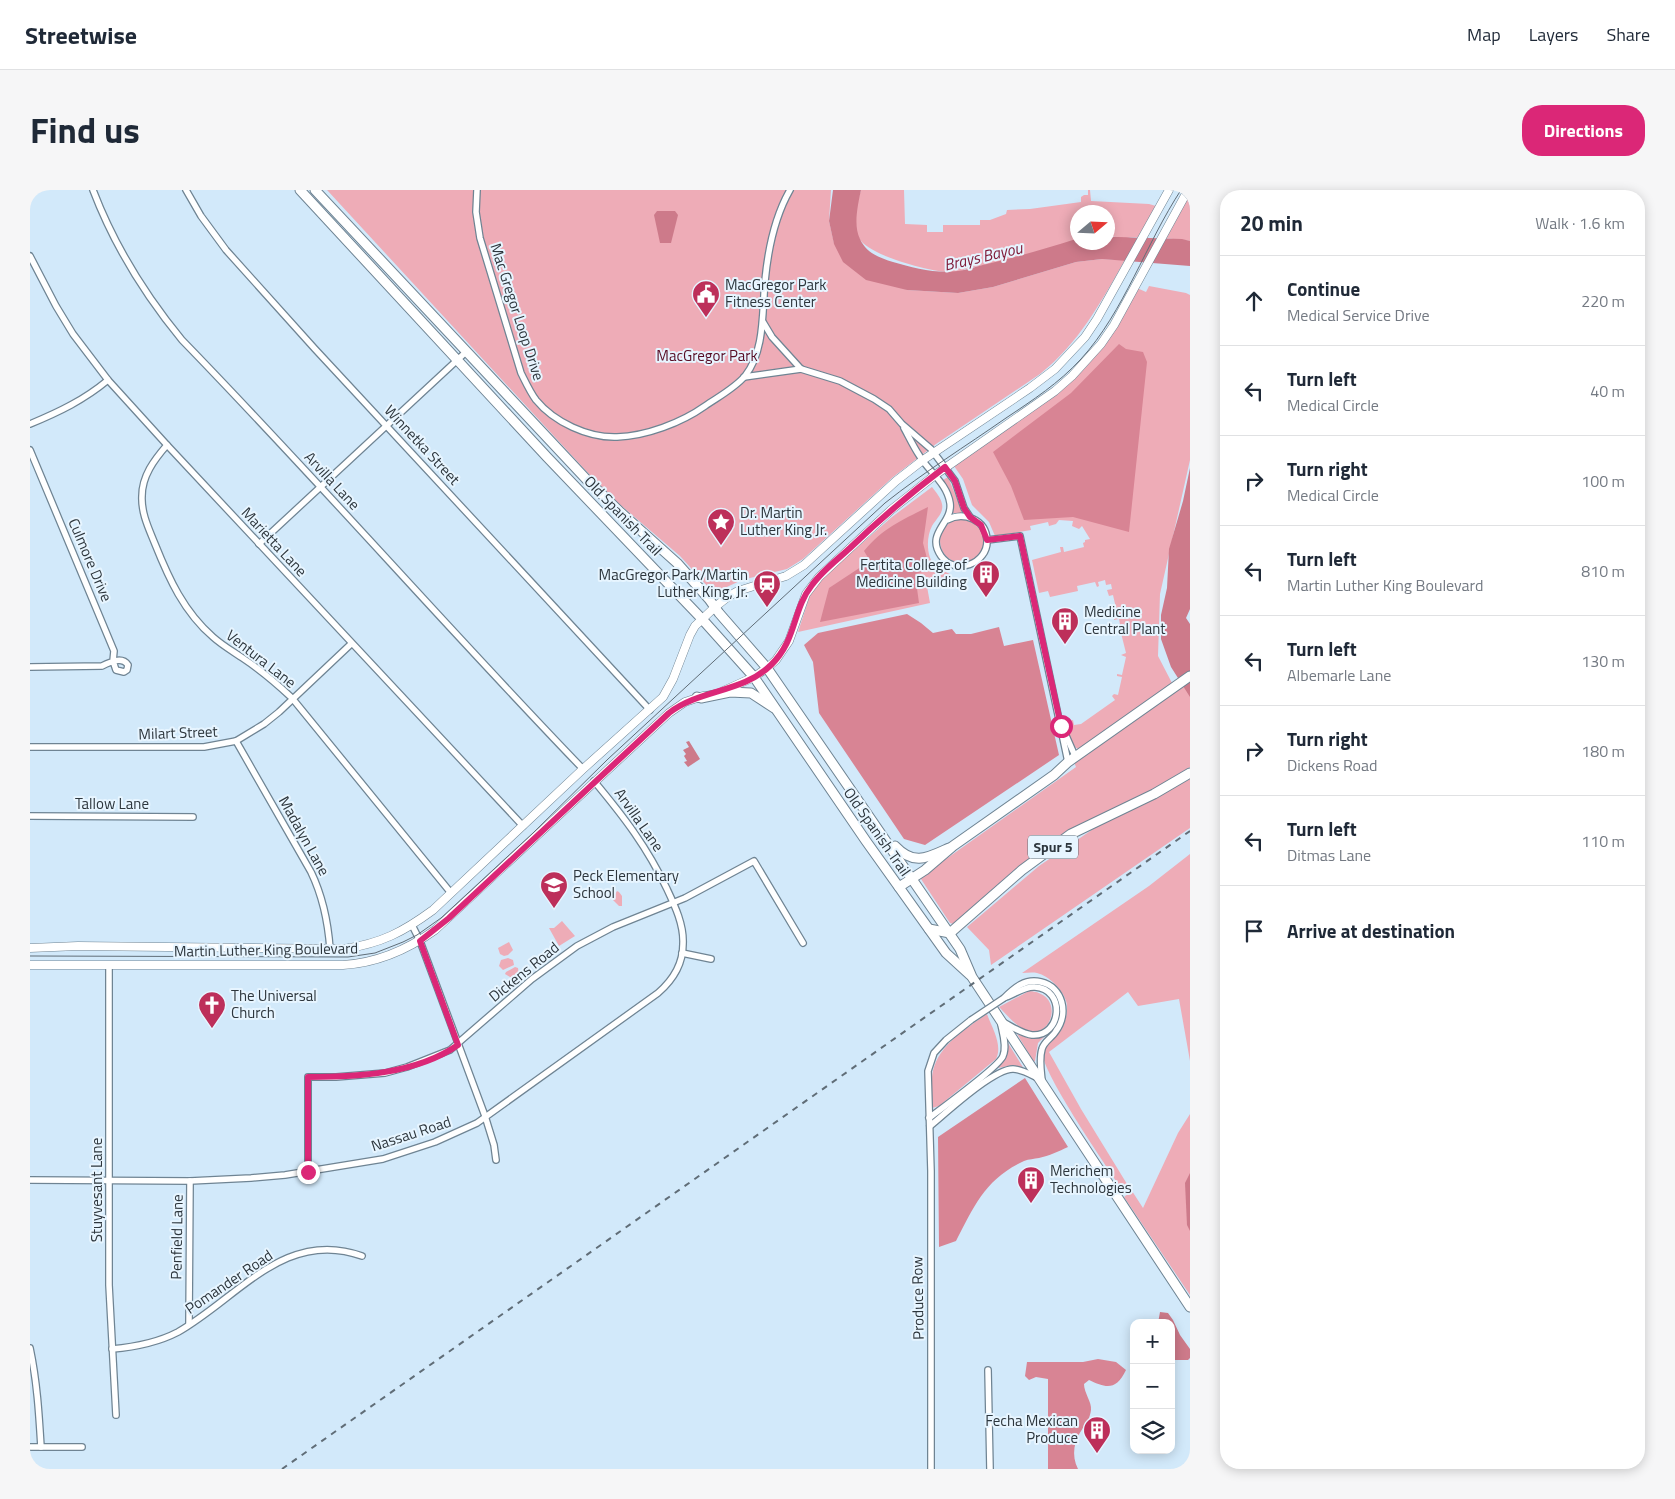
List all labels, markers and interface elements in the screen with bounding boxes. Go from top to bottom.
text: Streetwise [25,17,137,53]
text: Map [1467,21,1501,48]
text: Layers [1529,21,1578,48]
text: Share [1606,21,1650,48]
text: Find us [30,103,140,157]
button: Directions [1522,105,1645,156]
north arrow [1070,205,1115,250]
text: 20 min [1240,207,1303,239]
text: Walk · 1.6 km [1535,211,1625,235]
water label: Brays Bayou [941,235,1026,277]
street label: Mac Gregor Loop Drive [484,240,550,383]
place label: MacGregor Park Fitness Center [725,273,826,313]
text: Continue [1287,274,1360,303]
public building icon: MacGregor Park Fitness Center [691,279,721,318]
icon: ahead [1240,287,1268,315]
text: 220 m [1581,289,1625,313]
text: Medical Service Drive [1287,303,1430,327]
park label: MacGregor Park [656,344,758,367]
text: Turn left [1287,364,1357,393]
icon: left [1240,377,1268,405]
text: 40 m [1590,379,1625,403]
text: Medical Circle [1287,393,1379,417]
street label: Winnetka Street [379,399,466,490]
street label: Arvilla Lane [299,446,366,515]
text: Turn right [1287,454,1368,483]
icon: right [1240,467,1268,495]
text: 100 m [1581,469,1625,493]
street label: Old Spanish Trail [579,470,668,561]
text: Medical Circle [1287,483,1379,507]
place label: Dr. Martin Luther King Jr. [740,501,827,541]
street label: Marietta Lane [236,502,313,582]
place icon: Dr. Martin Luther King Jr. [706,507,736,546]
street label: Culmore Drive [63,515,118,605]
text: Turn left [1287,544,1357,573]
place label: Fertita College of Medicine Building [856,553,967,593]
icon: left [1240,557,1268,585]
building icon: Fertita College of Medicine Building [971,559,1001,598]
text: 810 m [1581,559,1625,583]
place label: MacGregor Park/Martin Luther King, Jr. [599,563,748,603]
station icon: MacGregor Park/Martin Luther King, Jr. [752,569,782,608]
text: Martin Luther King Boulevard [1287,573,1483,597]
place label: Medicine Central Plant [1084,600,1166,640]
building icon: Medicine Central Plant [1050,606,1080,645]
street label: Ventura Lane [221,624,301,693]
text: Turn left [1287,634,1357,663]
icon: left [1240,647,1268,675]
text: 130 m [1581,649,1625,673]
text: Albemarle Lane [1287,663,1391,687]
route start [1050,715,1073,738]
street label: Milart Street [138,720,219,745]
text: Turn right [1287,724,1368,753]
icon: right [1240,737,1268,765]
text: 180 m [1581,739,1625,763]
text: Dickens Road [1287,753,1378,777]
street label: Arvilla Lane [609,783,670,856]
street label: Old Spanish Trail [838,783,917,881]
street label: Tallow Lane [75,792,149,815]
street label: Madalyn Lane [273,792,336,880]
text: Turn left [1287,814,1357,843]
icon: left [1240,827,1268,855]
text: 110 m [1581,829,1625,853]
road number: Spur 5 [1028,836,1078,859]
text: Ditmas Lane [1287,843,1371,867]
place label: Peck Elementary School [573,864,679,904]
school or university icon: Peck Elementary School [539,870,569,909]
text: Arrive at destination [1287,916,1455,945]
icon: arrive [1240,917,1268,945]
street label: Martin Luther King Boulevard [174,936,358,963]
street label: Dickens Road [483,936,564,1007]
place label: The Universal Church [231,984,317,1024]
church icon: The Universal Church [197,990,227,1029]
street label: Nassau Road [368,1110,454,1157]
street label: Stuyvesant Lane [85,1138,108,1242]
place label: Merichem Technologies [1050,1159,1132,1199]
route end [297,1161,320,1184]
building icon: Merichem Technologies [1016,1165,1046,1204]
street label: Penfield Lane [164,1194,189,1280]
street label: Pomander Road [180,1244,277,1319]
street label: Produce Row [905,1256,930,1340]
map controls [1130,1319,1175,1454]
button: + [1130,1319,1175,1364]
button: − [1130,1364,1175,1409]
place label: Fecha Mexican Produce [985,1409,1078,1449]
button: layers [1130,1409,1175,1454]
building icon: Fecha Mexican Produce [1082,1415,1112,1454]

